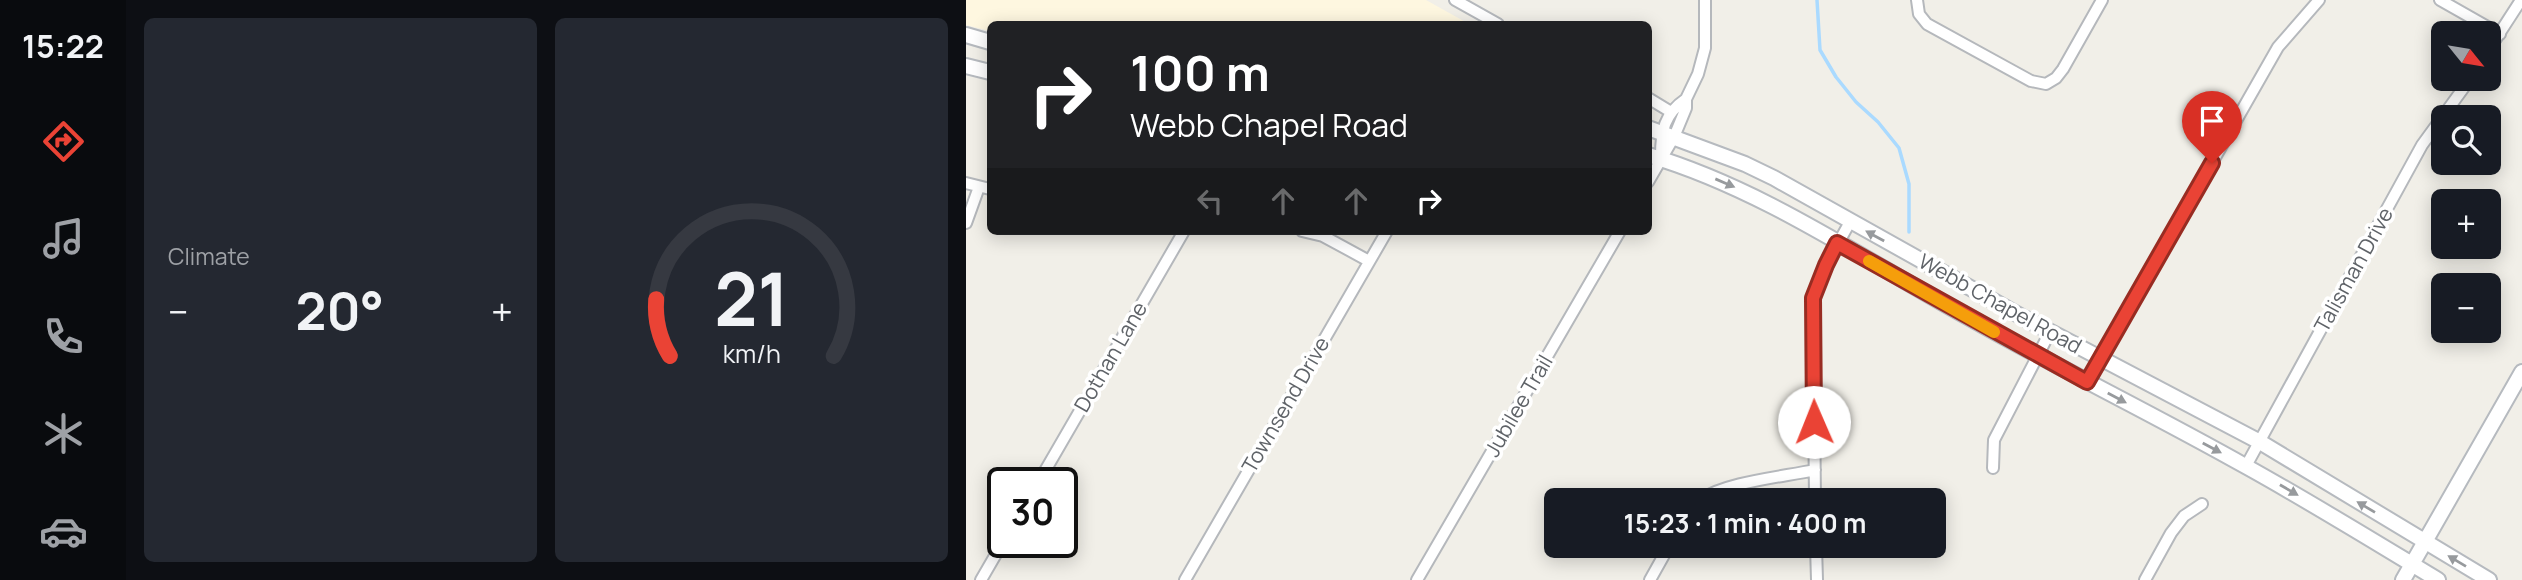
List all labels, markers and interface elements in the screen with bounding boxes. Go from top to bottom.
north arrow [2431,21,2501,91]
map controls [2431,21,2501,343]
text: 15:22 [22,24,104,68]
text: 100 m [1130,39,1270,106]
icon: right [1015,49,1106,140]
pin [2182,91,2242,163]
icon: arrive [2193,102,2231,140]
text: Webb Chapel Road [1130,103,1408,147]
button: search [2431,105,2501,175]
icon: directions [39,117,88,166]
one-way arrow [1714,177,1735,188]
icon: left [1191,182,1229,220]
icon: ahead [1264,182,1302,220]
icon: ahead [1337,182,1375,220]
icon: right [1410,182,1448,220]
button: + [2431,189,2501,259]
street label: Talisman Drive [2307,202,2399,337]
icon: music [39,214,88,263]
one-way arrow [1865,230,1884,242]
text: Climate [168,240,250,272]
street label: Webb Chapel Road [1914,247,2087,360]
text: 21 [714,248,789,348]
button: − [2431,273,2501,343]
text: 20° [296,275,384,346]
text: − [168,285,189,337]
text: + [491,285,513,337]
street label: Dothan Lane [1067,296,1153,417]
icon: phone [39,312,88,361]
street label: Townsend Drive [1235,331,1335,478]
text: km/h [722,336,781,371]
street label: Jubilee Trail [1478,349,1559,462]
position arrow [1777,385,1851,459]
one-way arrow [2107,392,2127,404]
icon: climate [39,409,88,458]
one-way arrow [2202,442,2222,453]
speed limit sign: 30 [987,467,1078,558]
one-way arrow [2279,484,2298,496]
one-way arrow [2356,500,2375,513]
text: 15:23 · 1 min · 400 m [1624,505,1866,541]
icon: car [39,507,88,556]
one-way arrow [2447,555,2466,567]

